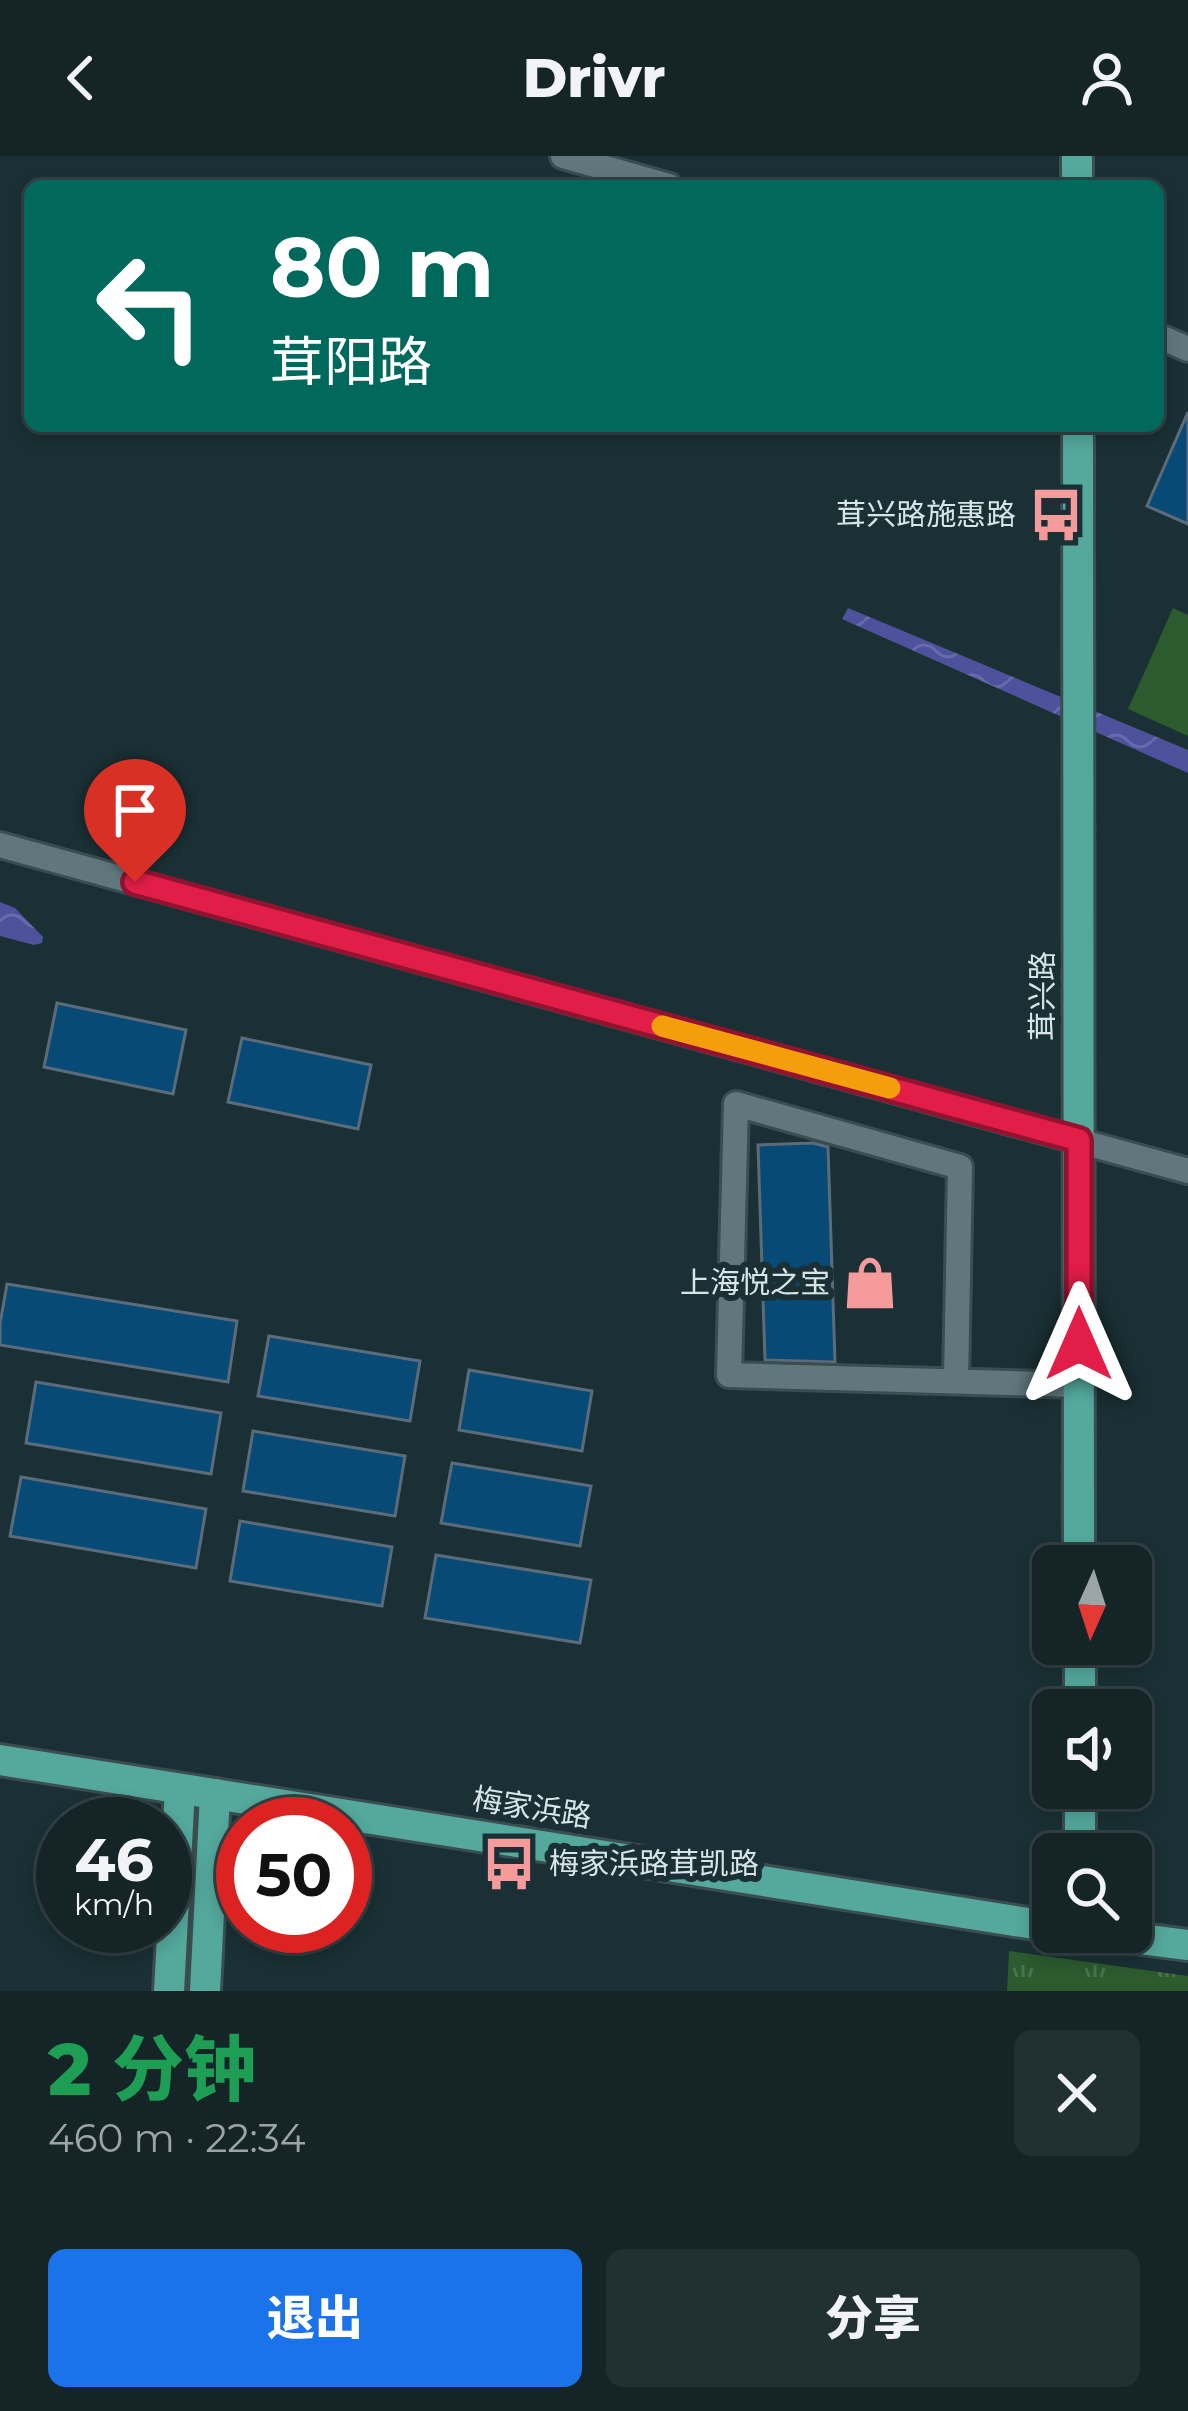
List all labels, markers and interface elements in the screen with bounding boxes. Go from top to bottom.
icon: back [48,45,114,111]
text: Drivr [523,45,665,111]
icon: person [1074,45,1140,111]
text: 80 m [270,216,494,318]
icon: left [72,228,228,384]
text: 茸阳路 [270,329,432,395]
bus stop icon: 茸兴路施惠路 [1027,486,1085,544]
place label: 茸兴路施惠路 [836,496,1016,533]
pin [84,759,186,882]
icon: arrive [102,777,168,843]
street label: 茸兴路 [1024,951,1061,1041]
shop icon: 上海悦之宝 [841,1254,899,1312]
place label: 上海悦之宝 [680,1264,830,1301]
position arrow [1016,1281,1142,1407]
north arrow [1032,1545,1152,1665]
map controls [1032,1545,1152,1953]
button: sound [1032,1689,1152,1809]
street label: 梅家浜路 [470,1780,594,1835]
speed limit sign: 50 [216,1797,372,1953]
text: 46 [74,1823,154,1896]
button: search [1032,1833,1152,1953]
bus stop icon: 梅家浜路茸凯路 [480,1835,538,1893]
place label: 梅家浜路茸凯路 [549,1845,759,1882]
text: km/h [74,1886,154,1923]
text: 2 分钟 [48,2025,256,2113]
button: close [1014,2030,1140,2156]
text: 460 m · 22:34 [48,2114,306,2162]
button: 退出 [48,2249,582,2387]
button: 分享 [606,2249,1140,2387]

